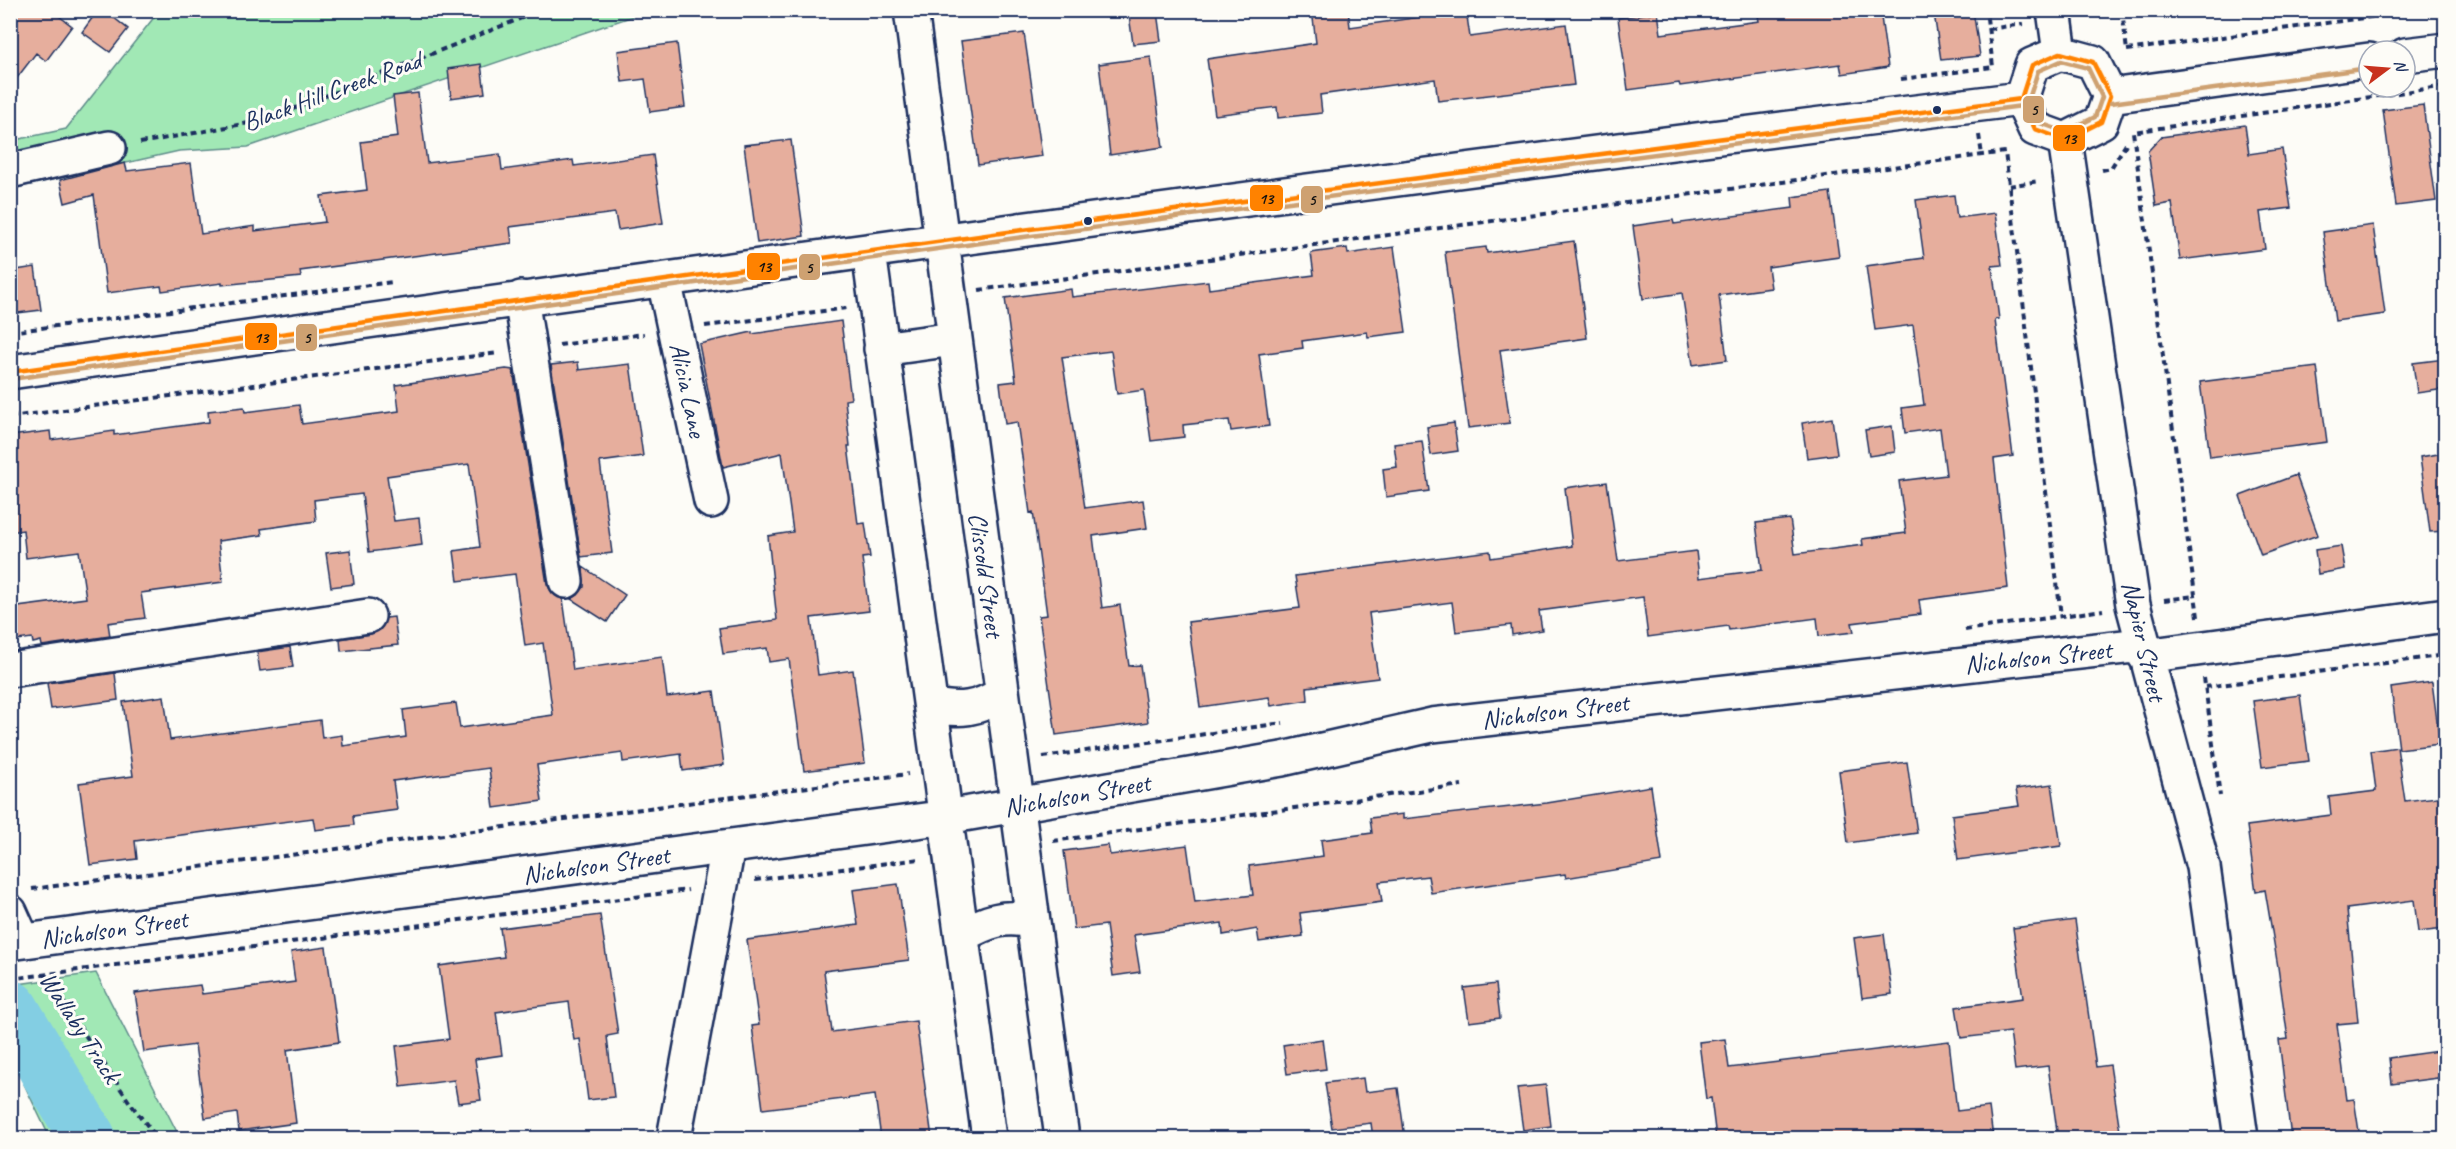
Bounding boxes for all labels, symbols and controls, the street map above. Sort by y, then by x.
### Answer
north arrow [2357,39,2417,99]
street label: Black Hill Creek Road [238,42,429,139]
text: N [2389,58,2412,76]
line badge: 5 [2022,95,2045,124]
text: 5 [2031,100,2040,120]
unlabelled marker [1931,104,1943,116]
line badge: 13 [2052,124,2086,152]
text: 13 [2062,129,2078,149]
line badge: 13 [1249,184,1284,212]
line badge: 5 [1300,185,1324,214]
text: 13 [1259,189,1275,209]
text: 5 [1309,190,1318,210]
unlabelled marker [1082,215,1094,227]
line badge: 13 [746,252,781,281]
line badge: 5 [798,253,821,281]
text: 13 [757,257,773,277]
text: 5 [806,258,815,278]
line badge: 13 [244,322,278,351]
line badge: 5 [295,323,318,352]
text: 13 [254,328,270,348]
text: 5 [304,328,313,348]
street label: Alicia Lane [662,340,714,442]
street label: Clissold Street [961,511,1011,642]
street label: Napier Street [2114,578,2174,706]
street label: Nicholson Street [1963,633,2116,681]
street label: Nicholson Street [1480,685,1633,736]
street label: Nicholson Street [1001,766,1155,824]
street label: Nicholson Street [521,838,674,892]
street label: Nicholson Street [39,902,192,956]
street label: Wallaby Track [32,965,129,1091]

